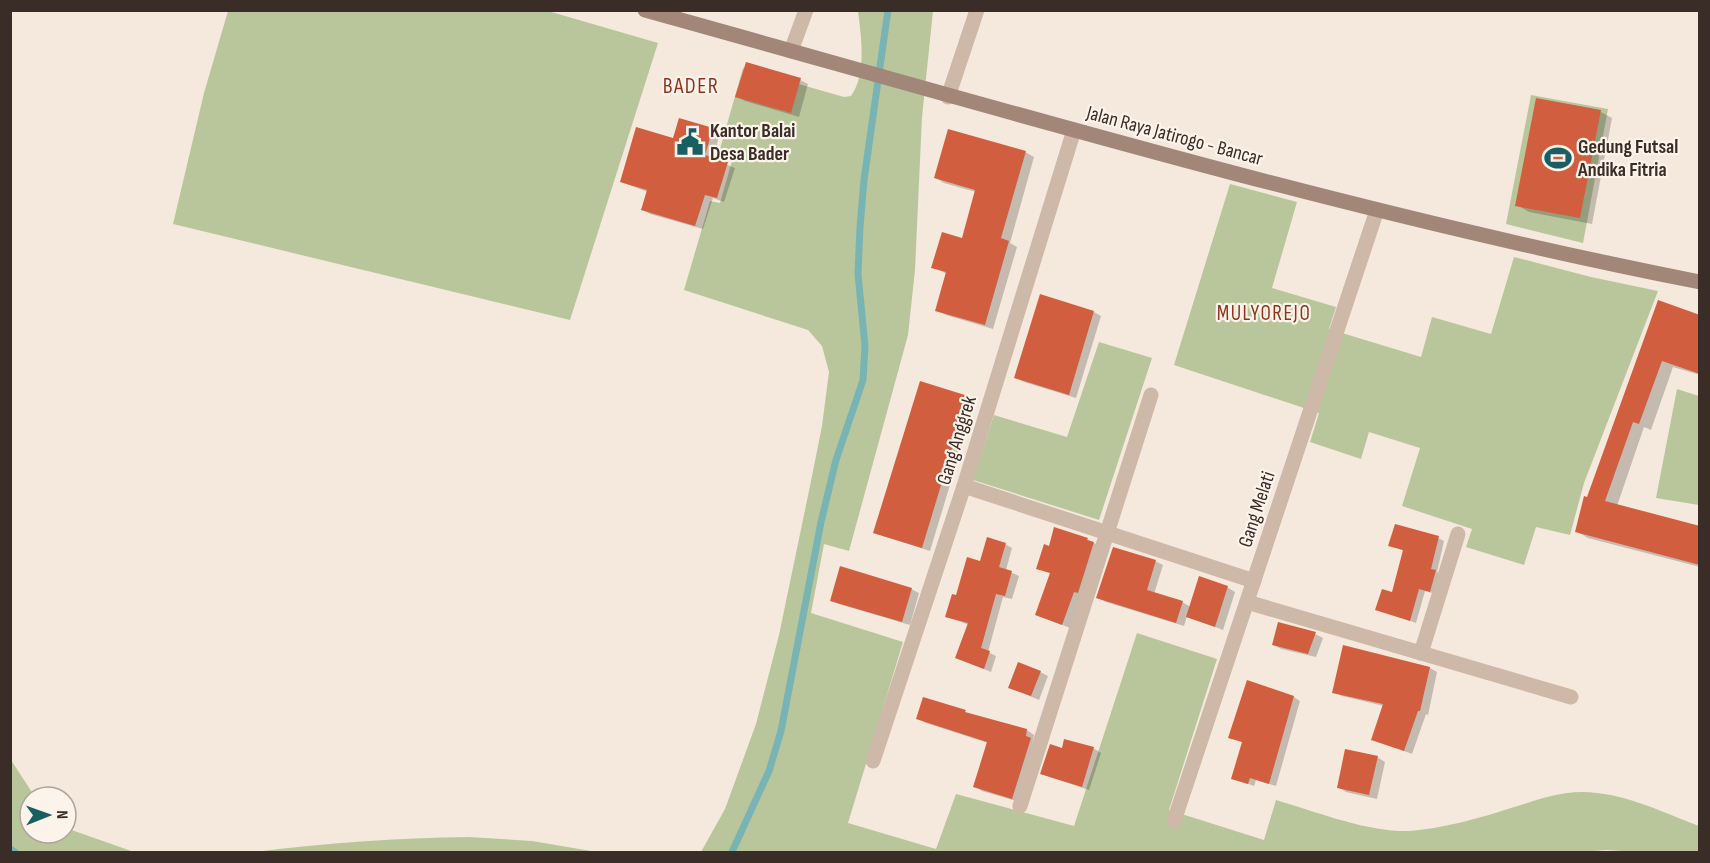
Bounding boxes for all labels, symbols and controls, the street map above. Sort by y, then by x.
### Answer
district label: BADER [663,73,719,100]
street label: Jalan Raya Jatirogo - Bancar [1083,101,1266,171]
place label: Kantor Balai Desa Bader [710,119,795,166]
public building icon: Kantor Balai Desa Bader [675,127,705,157]
place label: Gedung Futsal Andika Fitria [1577,135,1678,182]
sports icon: Gedung Futsal Andika Fitria [1543,143,1573,173]
district label: MULYOREJO [1217,301,1311,326]
street label: Gang Anggrek [932,393,982,488]
street label: Gang Melati [1233,468,1280,550]
north arrow [18,785,78,845]
text: N [52,810,71,819]

